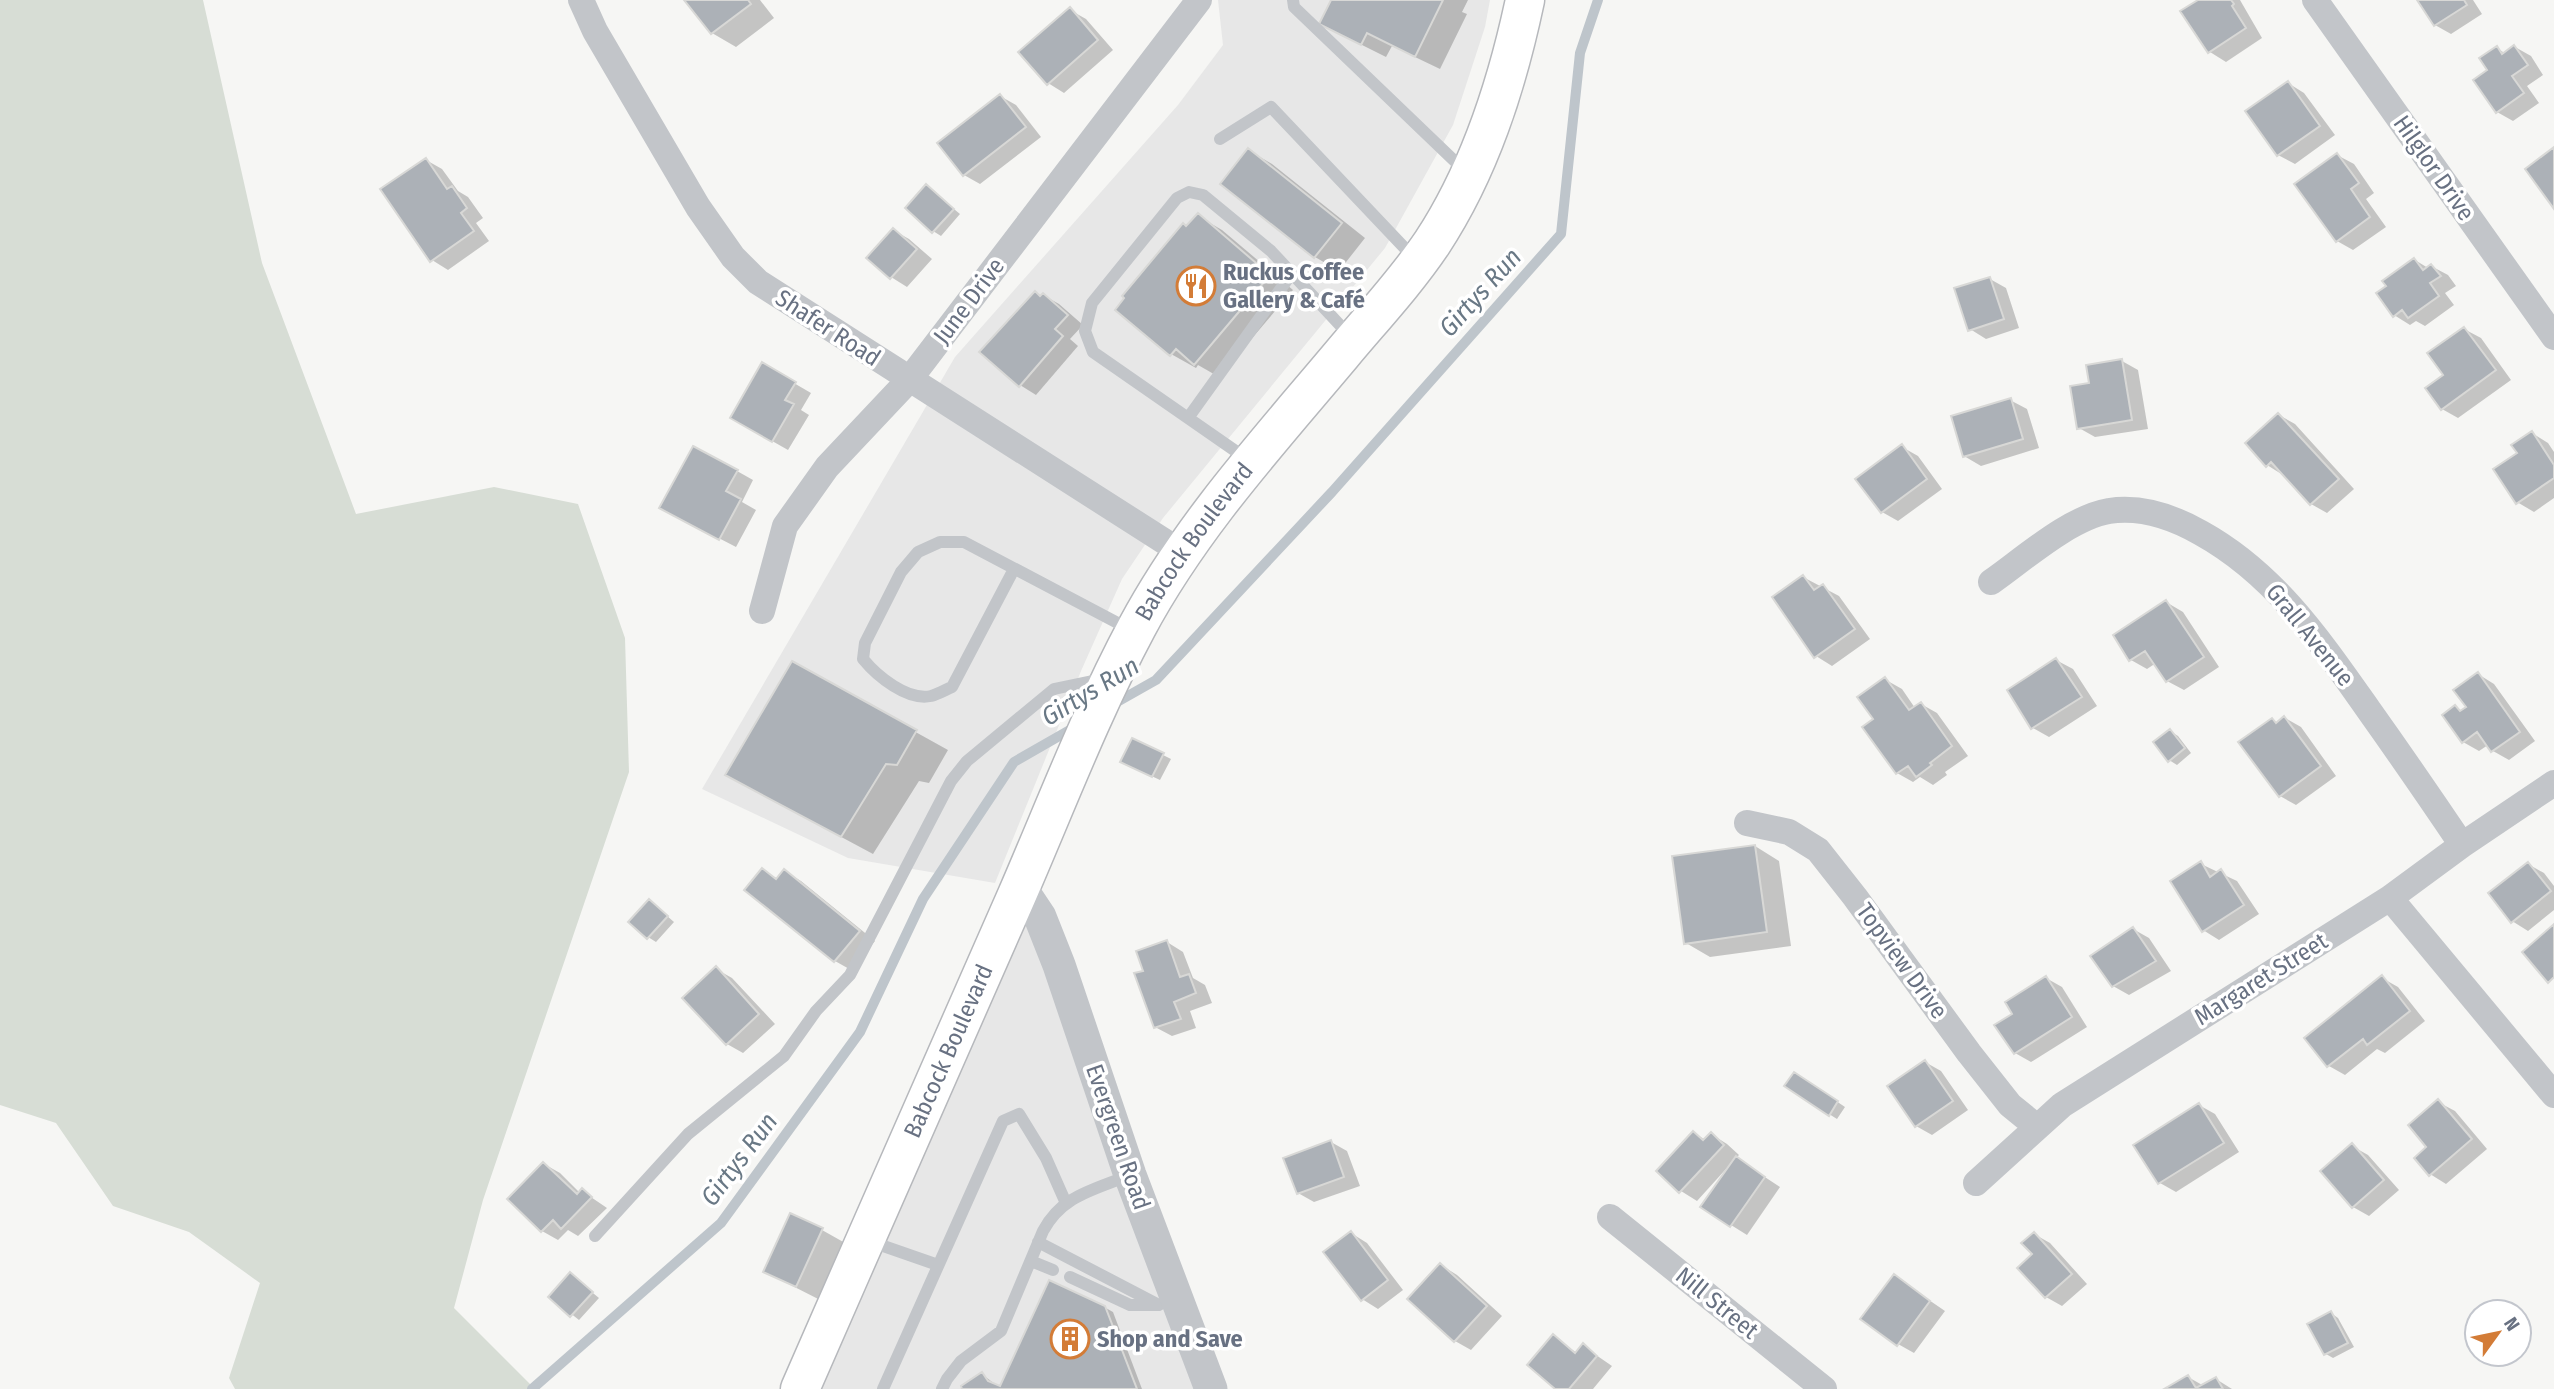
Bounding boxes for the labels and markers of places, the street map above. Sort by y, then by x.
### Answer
place label: Ruckus Coffee Gallery & Café [1223,258,1365,314]
restaurant icon: Ruckus Coffee Gallery & Café [1175,265,1217,307]
building icon: Shop and Save [1049,1318,1091,1360]
place label: Shop and Save [1097,1325,1243,1353]

